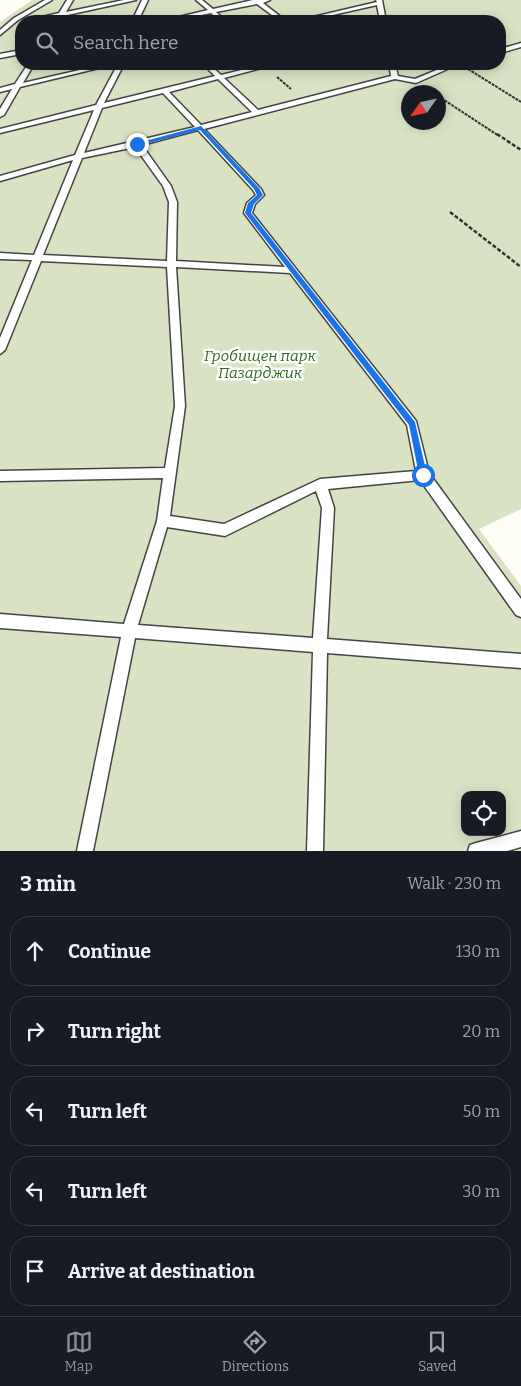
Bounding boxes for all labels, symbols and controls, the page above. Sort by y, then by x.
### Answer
search box [15,15,506,70]
icon: search [33,29,61,57]
text: Search here [73,31,178,54]
north arrow [401,85,446,130]
route end [126,133,149,156]
park label: Гробищен парк Пазарджик [204,347,317,382]
route start [412,464,435,487]
map controls [461,791,506,836]
button: locate [461,791,506,836]
text: 3 min [20,871,76,897]
text: Walk · 230 m [407,874,501,893]
icon: ahead [21,937,49,965]
text: Continue [68,940,151,963]
text: 130 m [456,942,500,961]
icon: right [21,1017,49,1045]
text: Turn right [68,1020,161,1043]
text: 20 m [463,1022,500,1041]
icon: left [21,1097,49,1125]
text: Turn left [68,1100,147,1123]
text: 50 m [463,1102,500,1121]
icon: left [21,1177,49,1205]
text: Turn left [68,1180,147,1203]
text: 30 m [462,1182,500,1201]
icon: arrive [21,1257,49,1285]
text: Arrive at destination [68,1260,255,1283]
tab: Map [64,1328,93,1375]
tab: Directions [222,1328,289,1375]
tab: Saved [418,1328,457,1375]

